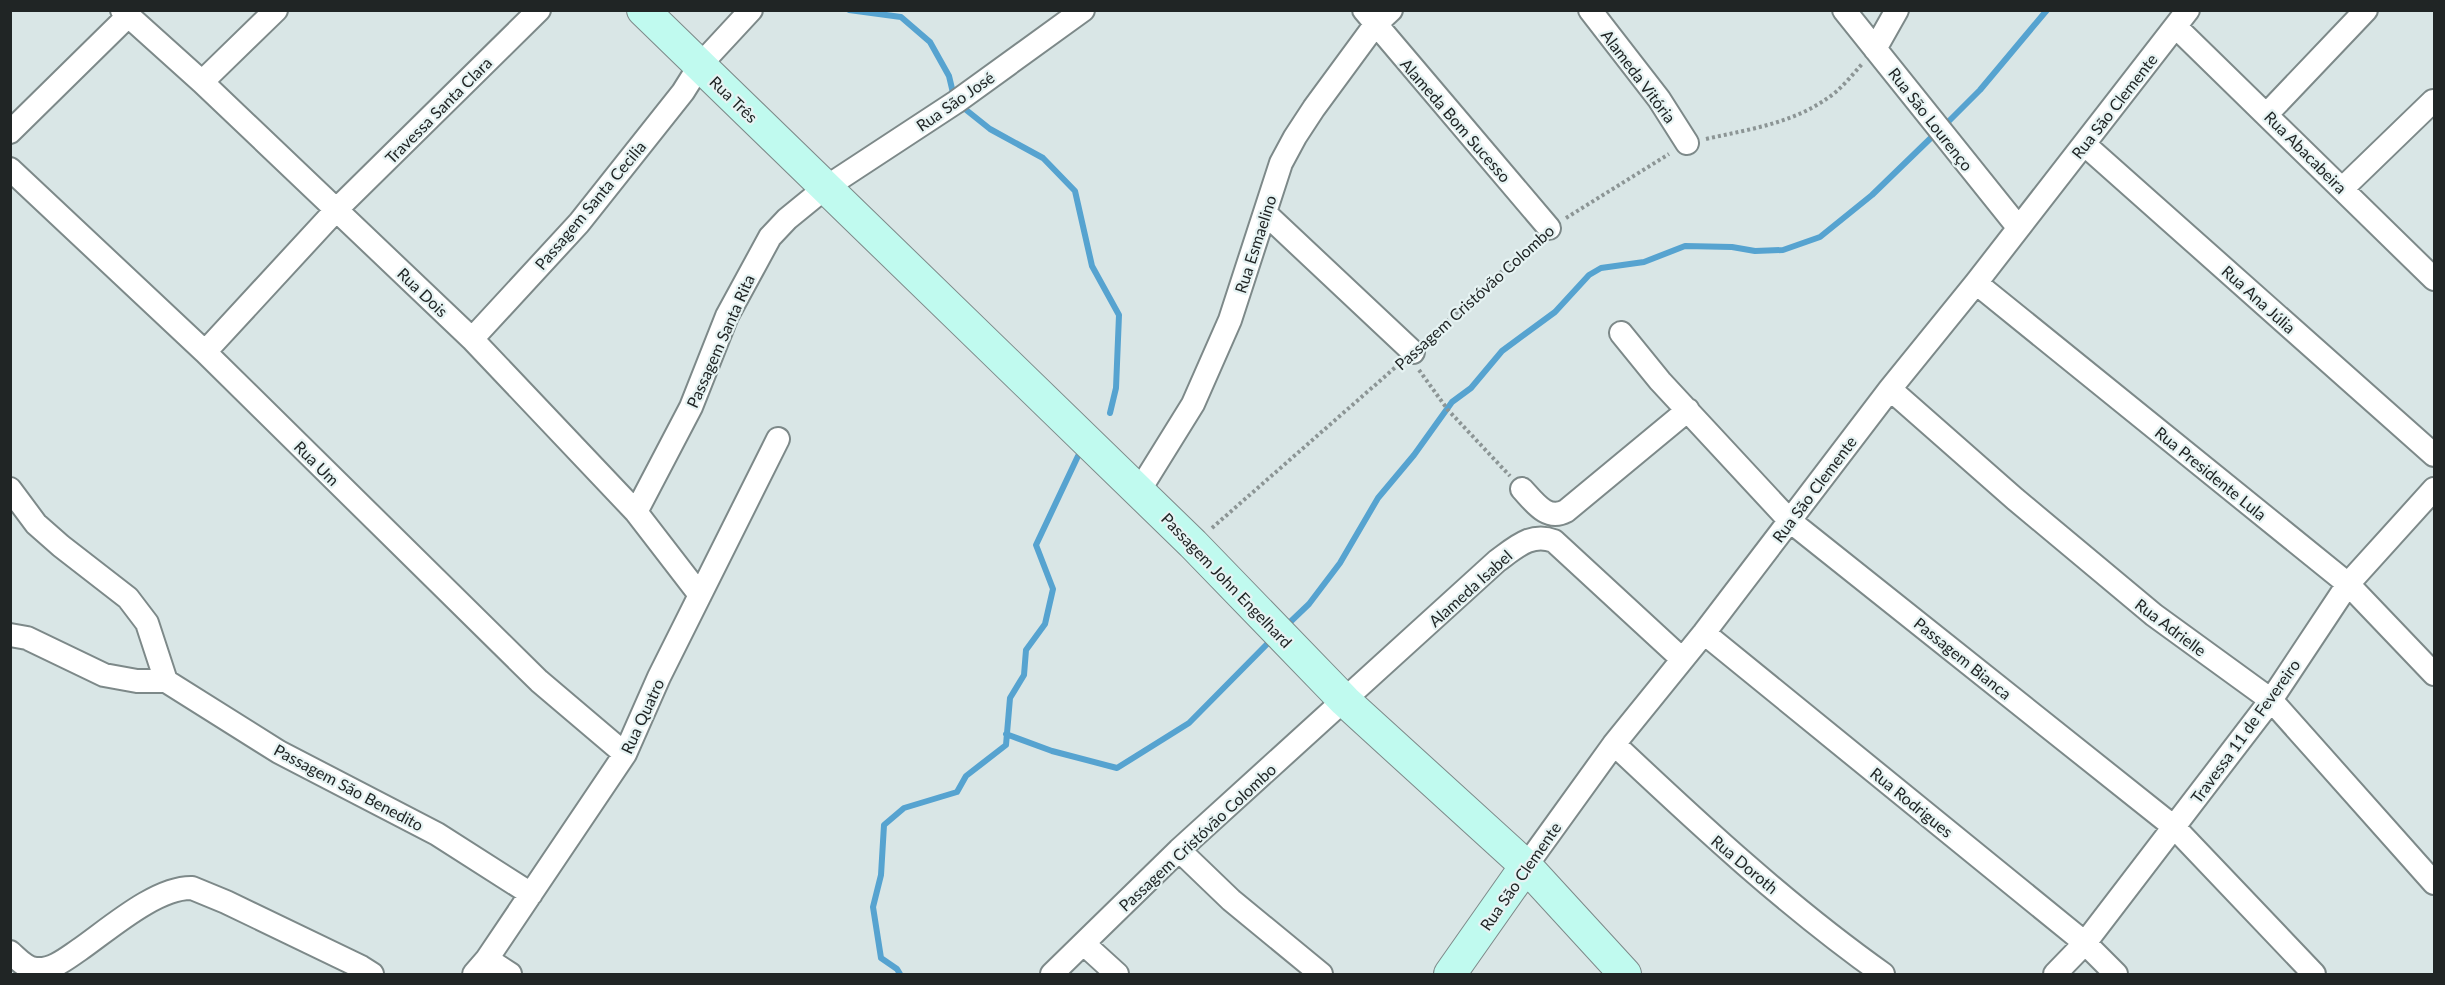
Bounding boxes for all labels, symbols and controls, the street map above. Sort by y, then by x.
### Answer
street label: Alameda Vitória [1598,26,1680,126]
street label: Rua São Clemente [2067,50,2161,162]
street label: Travessa Santa Clara [381,53,495,167]
street label: Alameda Bom Sucesso [1397,54,1515,186]
street label: Rua São Lourenço [1885,64,1977,174]
street label: Rua São José [912,67,998,135]
street label: Rua Três [706,72,762,126]
street label: Rua Abacabeira [2261,107,2351,197]
street label: Passagem Santa Cecilia [531,137,649,273]
street label: Rua Esmaelino [1230,193,1280,295]
street label: Passagem Cristóvão Colombo [1390,220,1558,374]
street label: Rua Ana Júlia [2218,261,2300,337]
street label: Rua Dois [394,263,452,321]
street label: Passagem Santa Rita [682,272,758,410]
street label: Rua Presidente Lula [2152,422,2270,524]
street label: Rua São Clemente [1768,432,1860,546]
street label: Rua Um [291,437,343,489]
street label: Passagem John Engelhard [1158,509,1296,651]
street label: Alameda Isabel [1424,546,1516,630]
street label: Rua Adrielle [2132,594,2210,660]
street label: Passagem Bianca [1911,613,2015,703]
street label: Travessa 11 de Fevereiro [2186,655,2304,807]
street label: Rua Quatro [616,676,668,756]
street label: Passagem São Benedito [271,740,427,834]
street label: Passagem Cristóvão Colombo [1115,759,1279,915]
street label: Rua Rodrigues [1867,763,1957,841]
street label: Rua São Clemente [1476,818,1564,934]
street label: Rua Doroth [1708,831,1782,897]

